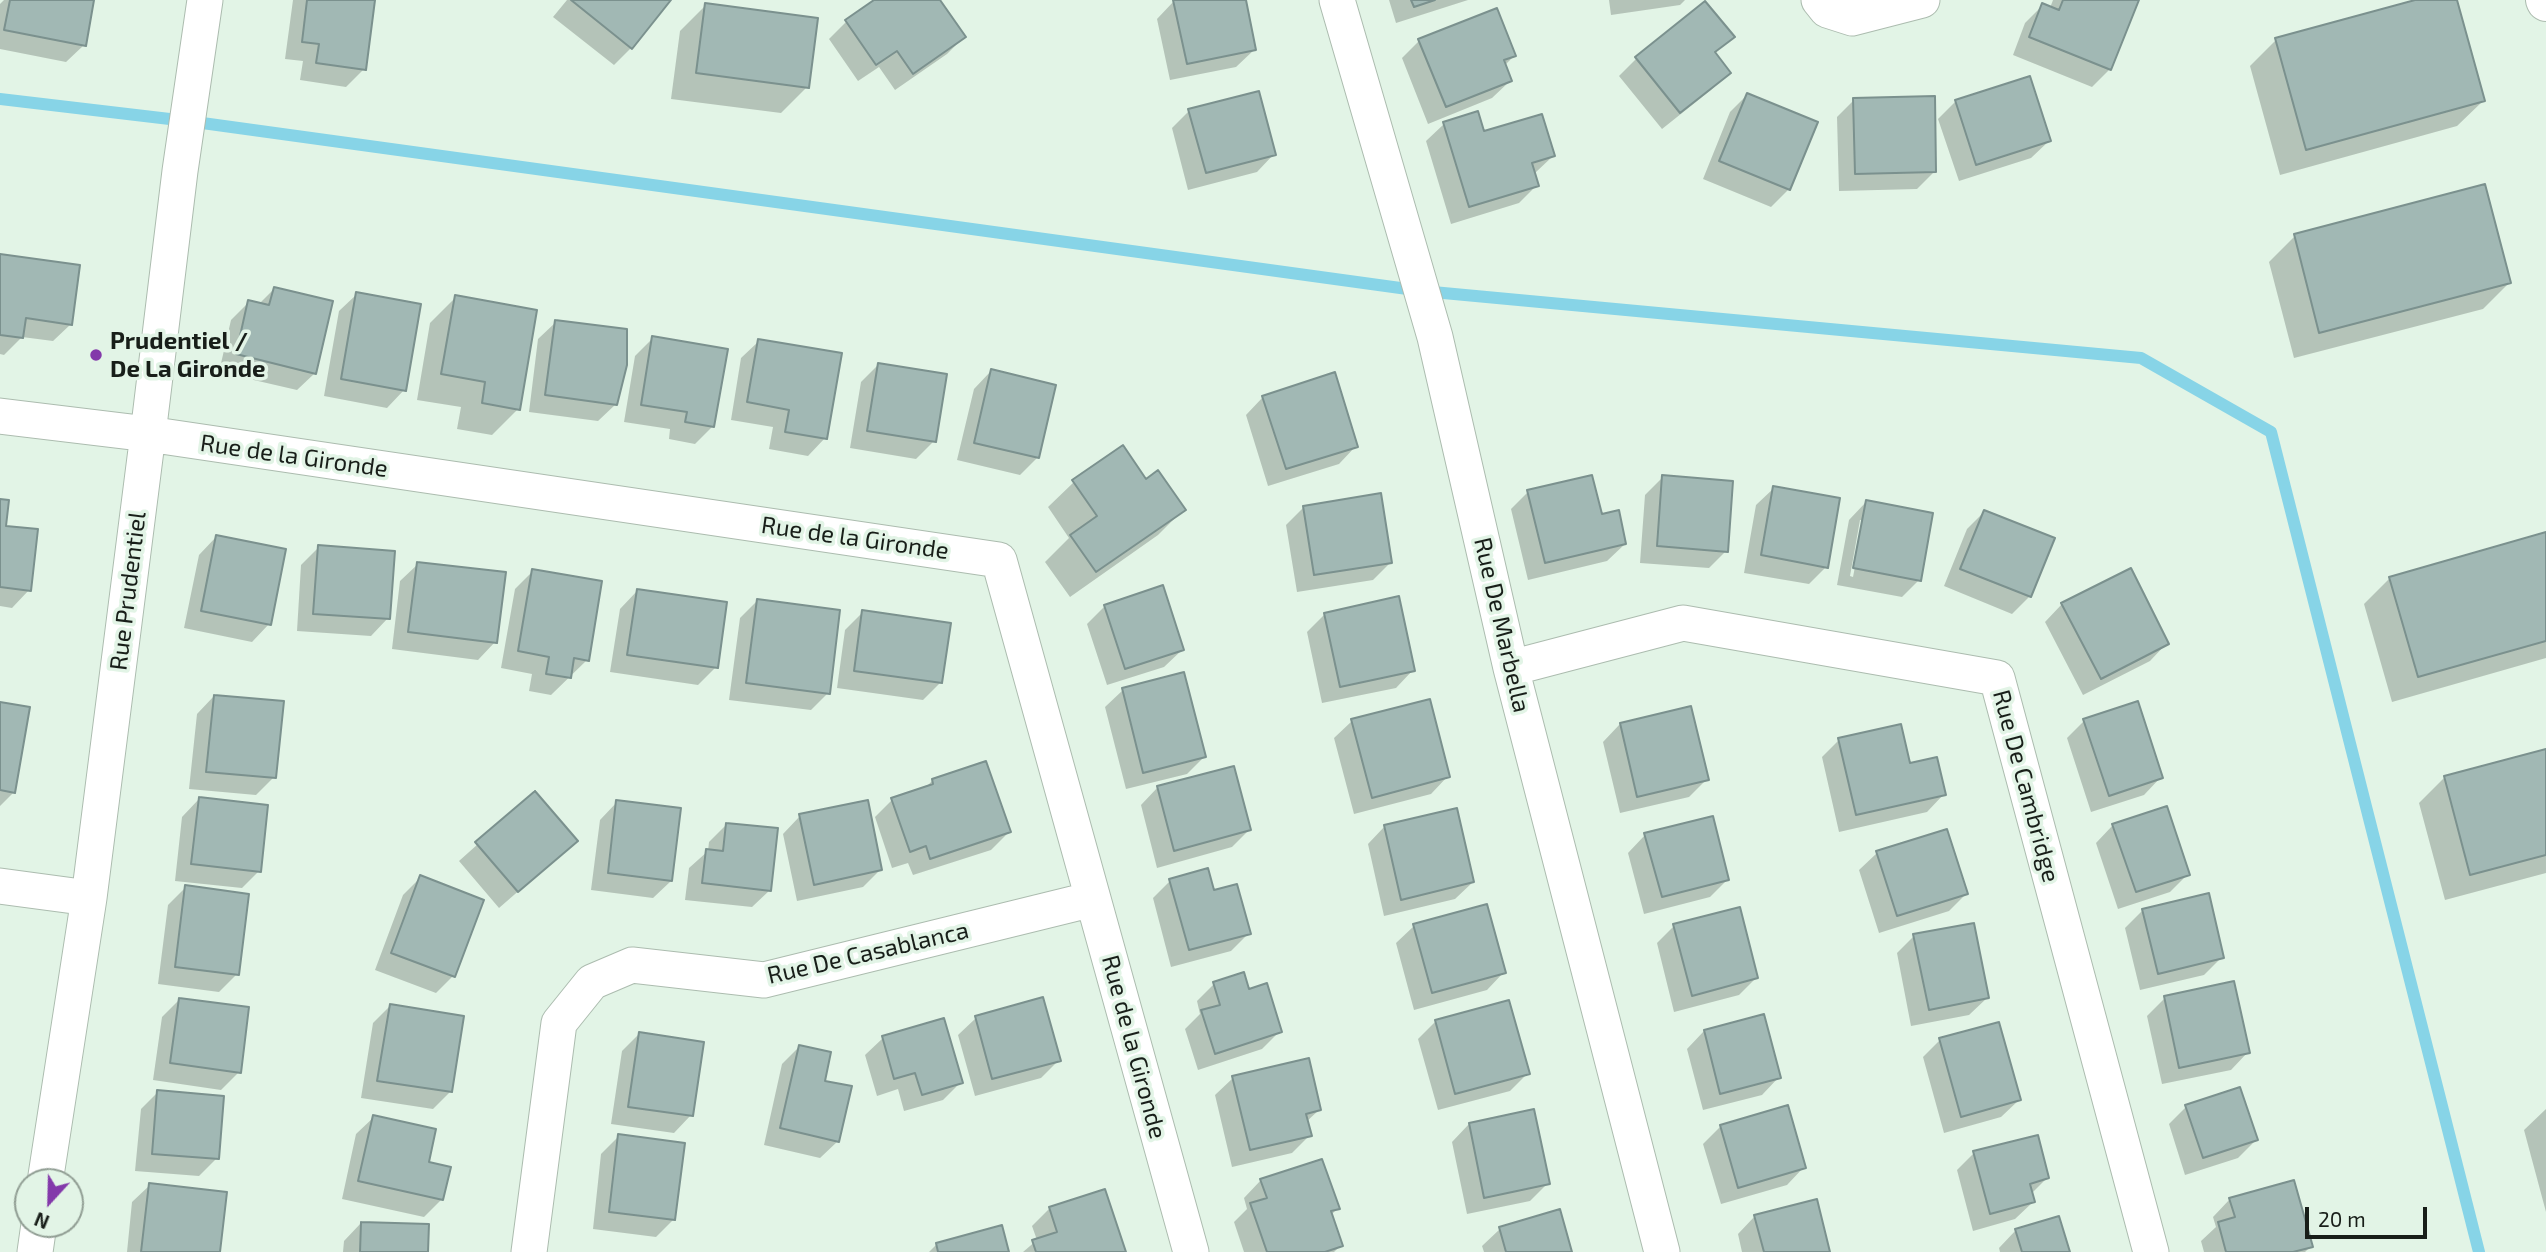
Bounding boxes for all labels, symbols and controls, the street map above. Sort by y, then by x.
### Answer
place label: Prudentiel / De La Gironde [110,327,266,383]
marker: Prudentiel / De La Gironde [88,347,104,363]
street label: Rue de la Gironde [198,429,390,483]
street label: Rue Prudentiel [104,510,152,672]
street label: Rue de la Gironde [759,511,951,565]
street label: Rue De Marbella [1468,535,1536,715]
street label: Rue De Cambridge [1986,687,2066,885]
street label: Rue De Casablanca [764,916,972,990]
street label: Rue de la Gironde [1096,952,1172,1142]
north arrow [14,1168,84,1238]
scale bar [2308,1192,2430,1236]
text: 20 m [2318,1206,2366,1231]
text: N [31,1208,52,1234]

